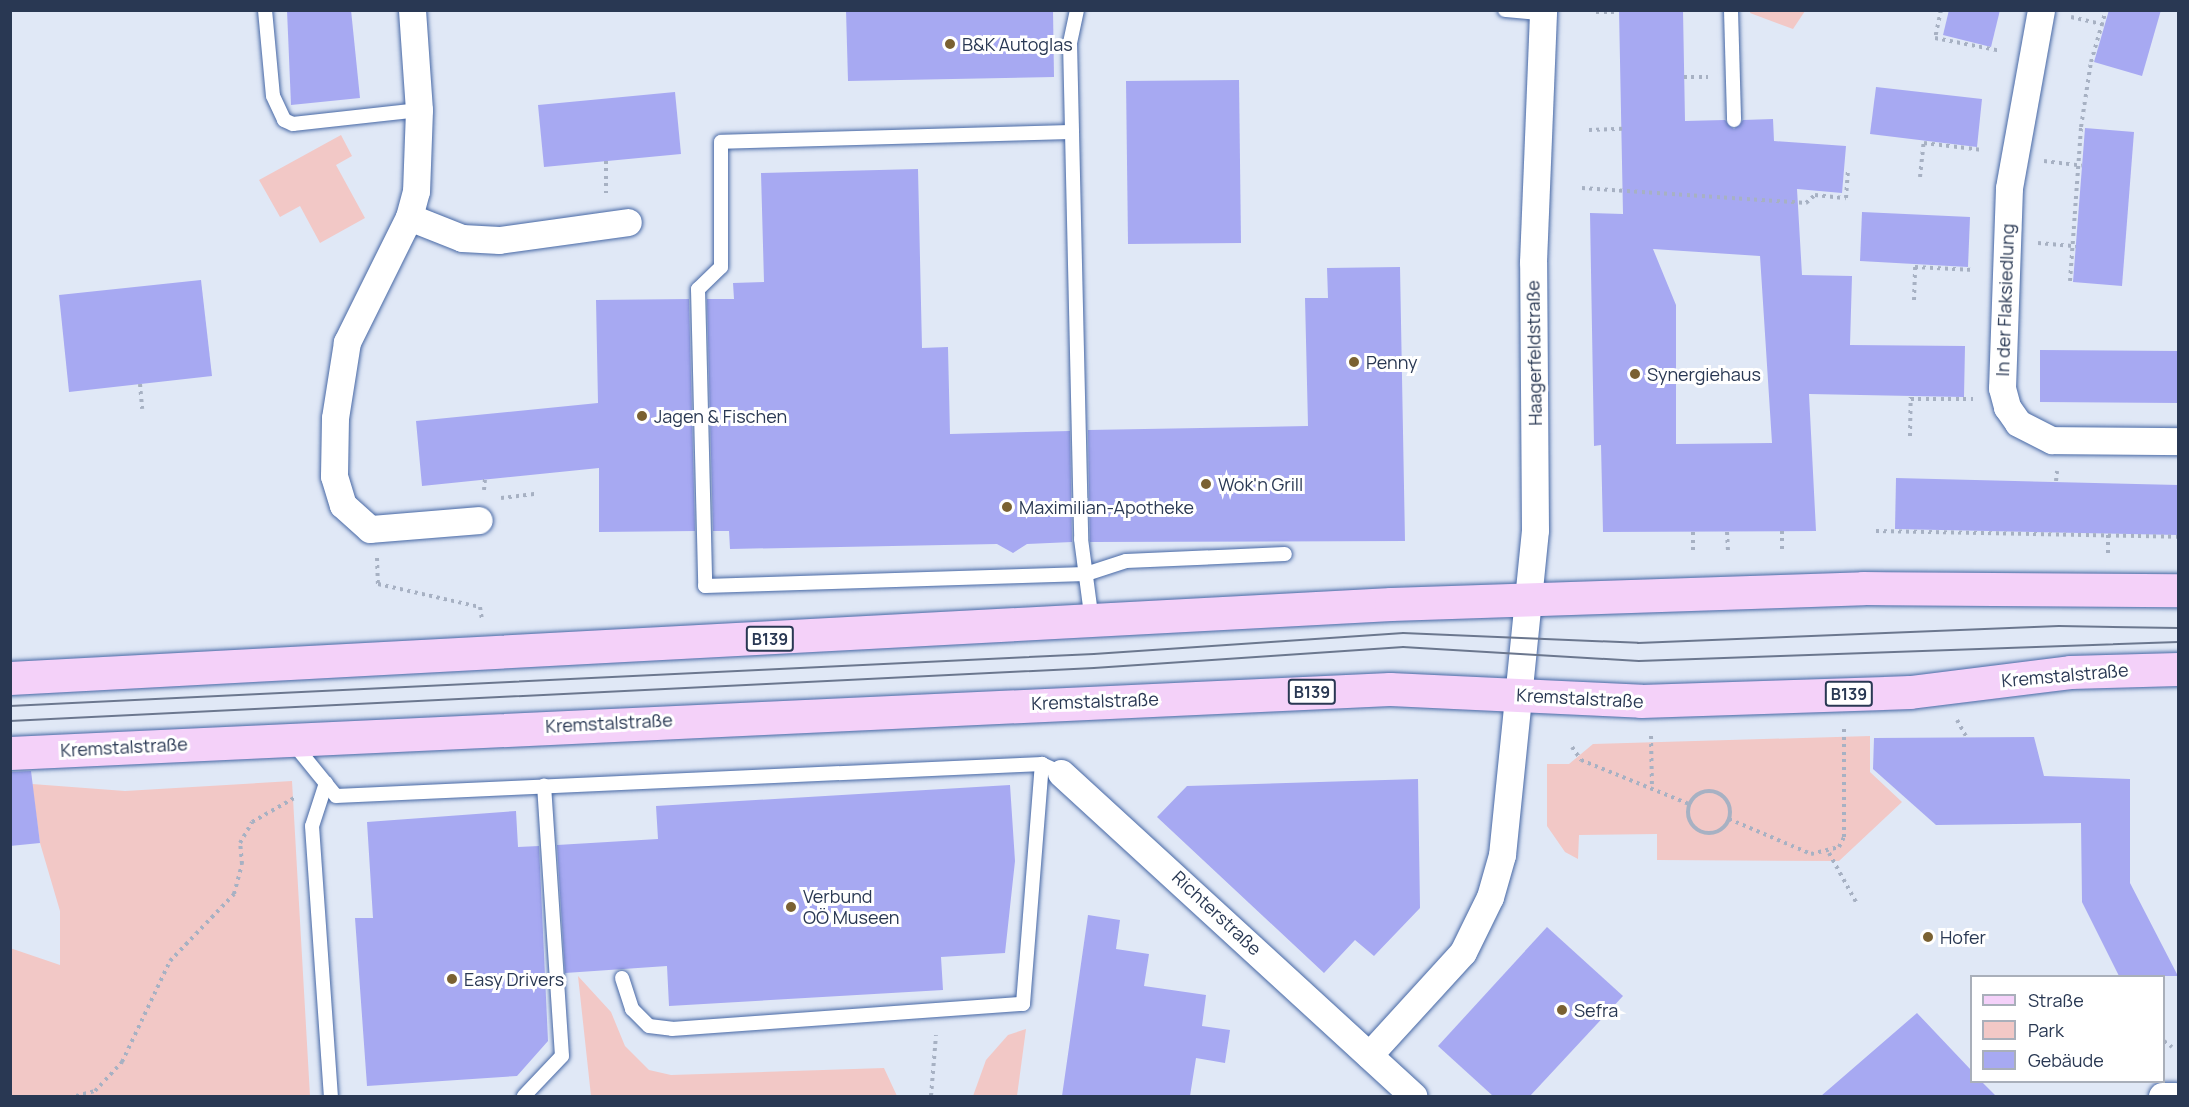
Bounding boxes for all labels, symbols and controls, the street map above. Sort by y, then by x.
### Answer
place label: B&K Autoglas [962,33,1073,55]
marker: B&K Autoglas [943,37,957,51]
street label: In der Flaksiedlung [1992,223,2018,377]
street label: Haagerfeldstraße [1522,280,1546,426]
place label: Penny [1366,351,1418,373]
marker: Penny [1347,355,1361,369]
place label: Synergiehaus [1647,363,1761,385]
marker: Synergiehaus [1628,367,1642,381]
place label: Jagen & Fischen [654,405,787,427]
marker: Jagen & Fischen [635,409,649,423]
place label: Wok'n Grill [1218,473,1303,495]
marker: Wok'n Grill [1199,477,1213,491]
place label: Maximilian-Apotheke [1019,496,1194,518]
marker: Maximilian-Apotheke [1000,500,1014,514]
road number: B139 [744,626,796,652]
street label: Kremstalstraße [2001,659,2129,691]
road number: B139 [1286,679,1338,705]
road number: B139 [1824,681,1874,707]
street label: Kremstalstraße [1516,684,1644,712]
street label: Kremstalstraße [1031,688,1159,714]
street label: Kremstalstraße [545,709,673,737]
street label: Kremstalstraße [60,733,188,761]
street label: Richterstraße [1168,866,1266,960]
place label: Verbund OÖ Museen [803,886,899,928]
marker: Verbund OÖ Museen [784,900,798,914]
place label: Hofer [1940,926,1986,948]
marker: Hofer [1921,930,1935,944]
place label: Easy Drivers [464,968,564,990]
marker: Easy Drivers [445,972,459,986]
legend [1970,975,2165,1083]
text: Straße [2028,988,2084,1012]
place label: Sefra [1574,999,1618,1021]
marker: Sefra [1555,1003,1569,1017]
text: Park [2028,1018,2064,1042]
text: Gebäude [2028,1048,2104,1072]

